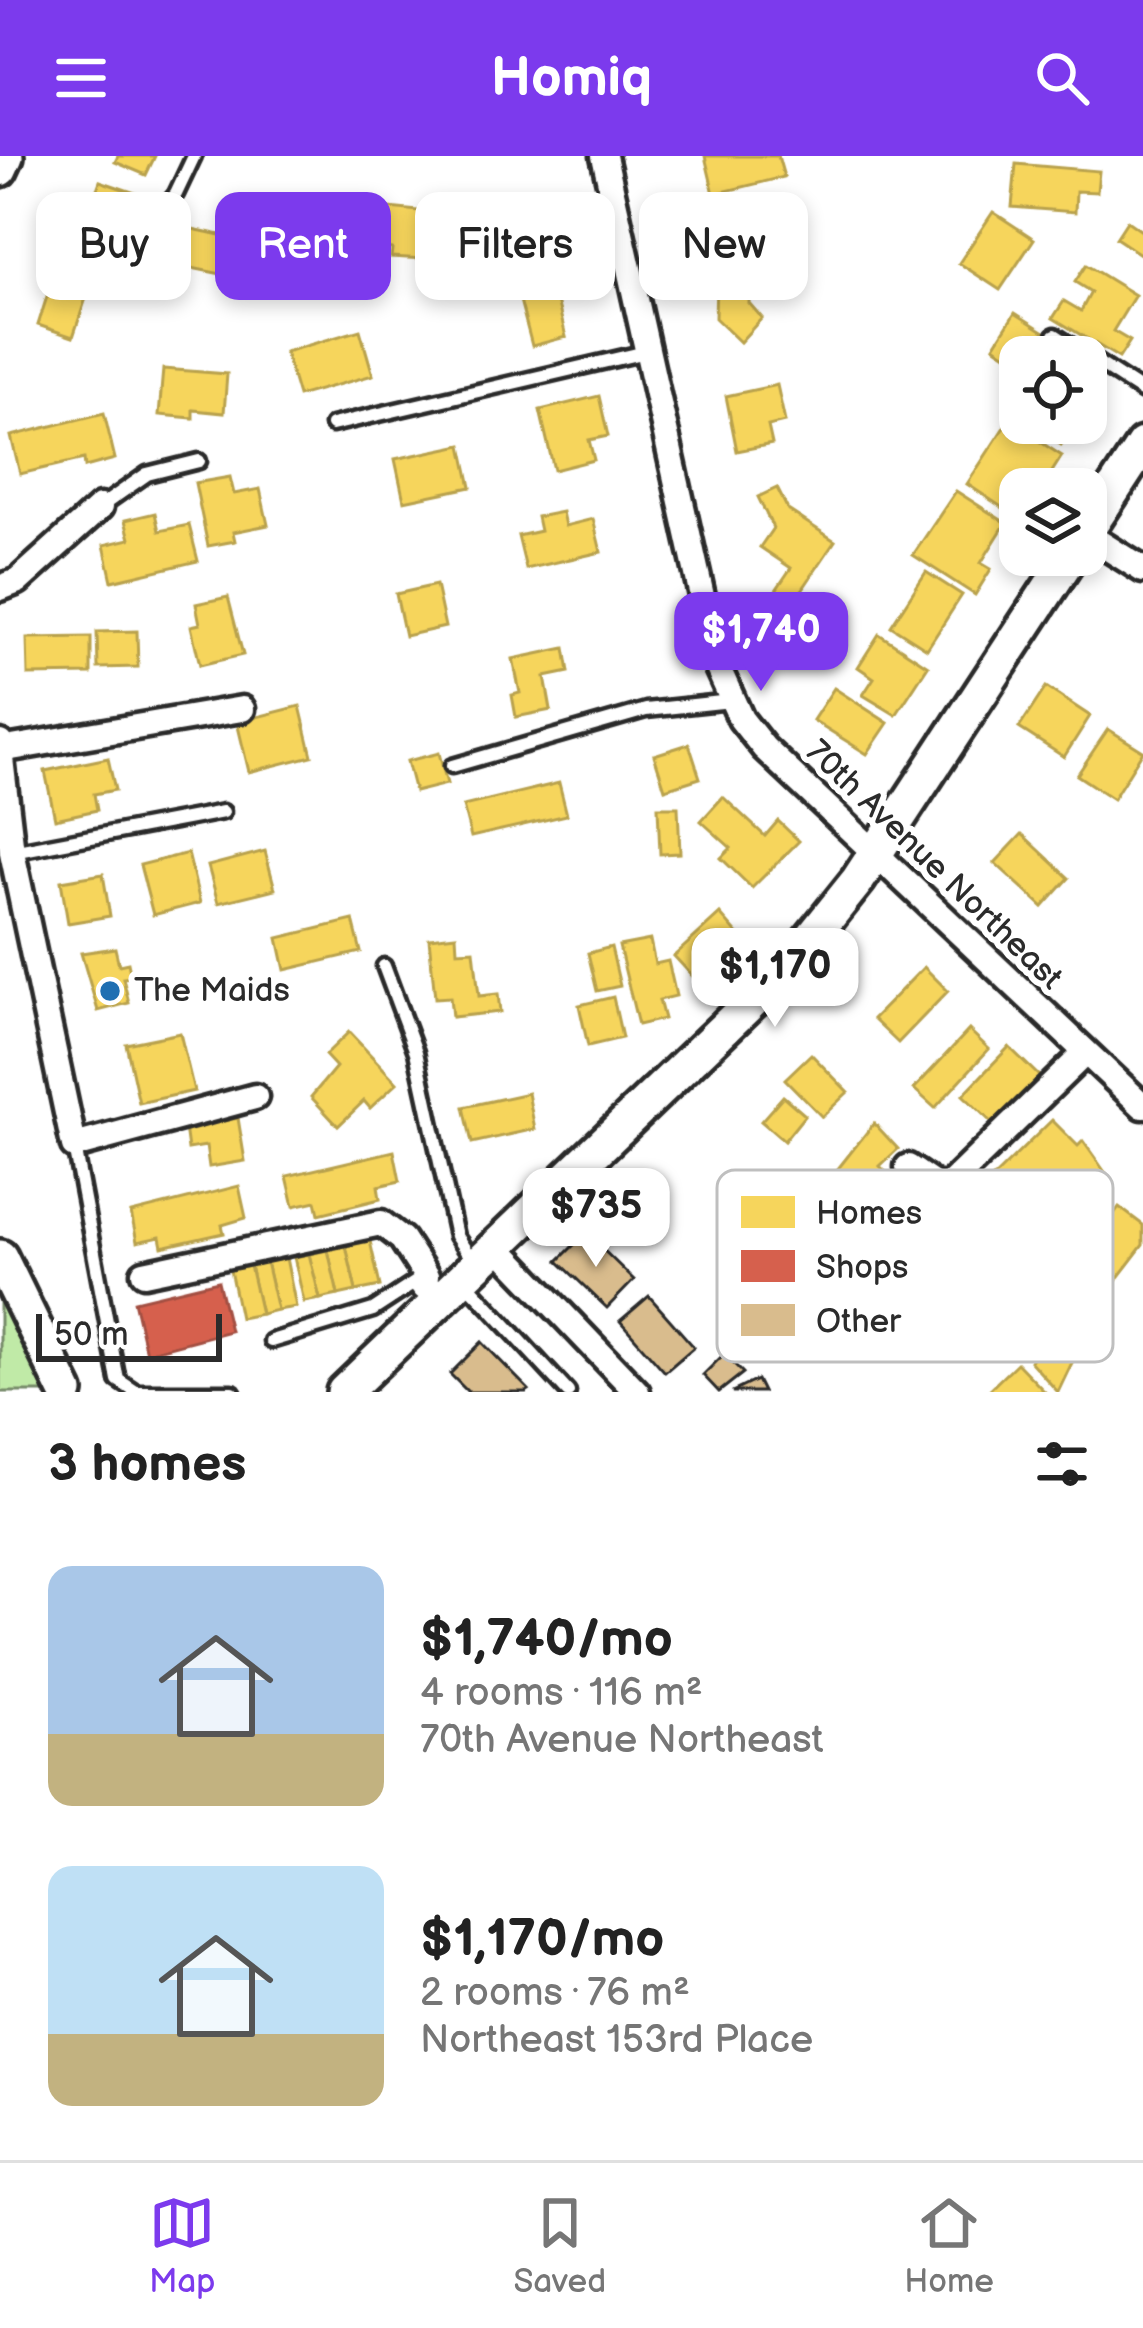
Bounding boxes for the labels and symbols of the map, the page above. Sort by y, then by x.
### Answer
pin: $1,740 [663,592,859,694]
street label: 70th Avenue Northeast [797,732,1071,998]
pin: $1,170 [677,928,873,1030]
place label: The Maids [134,971,290,1011]
marker: The Maids [97,978,123,1004]
pin: $735 [525,1168,667,1270]
legend [717,1170,1113,1362]
text: Homes [816,1194,922,1234]
text: Shops [816,1248,908,1288]
text: Other [816,1302,902,1342]
scale bar [36,1308,222,1361]

